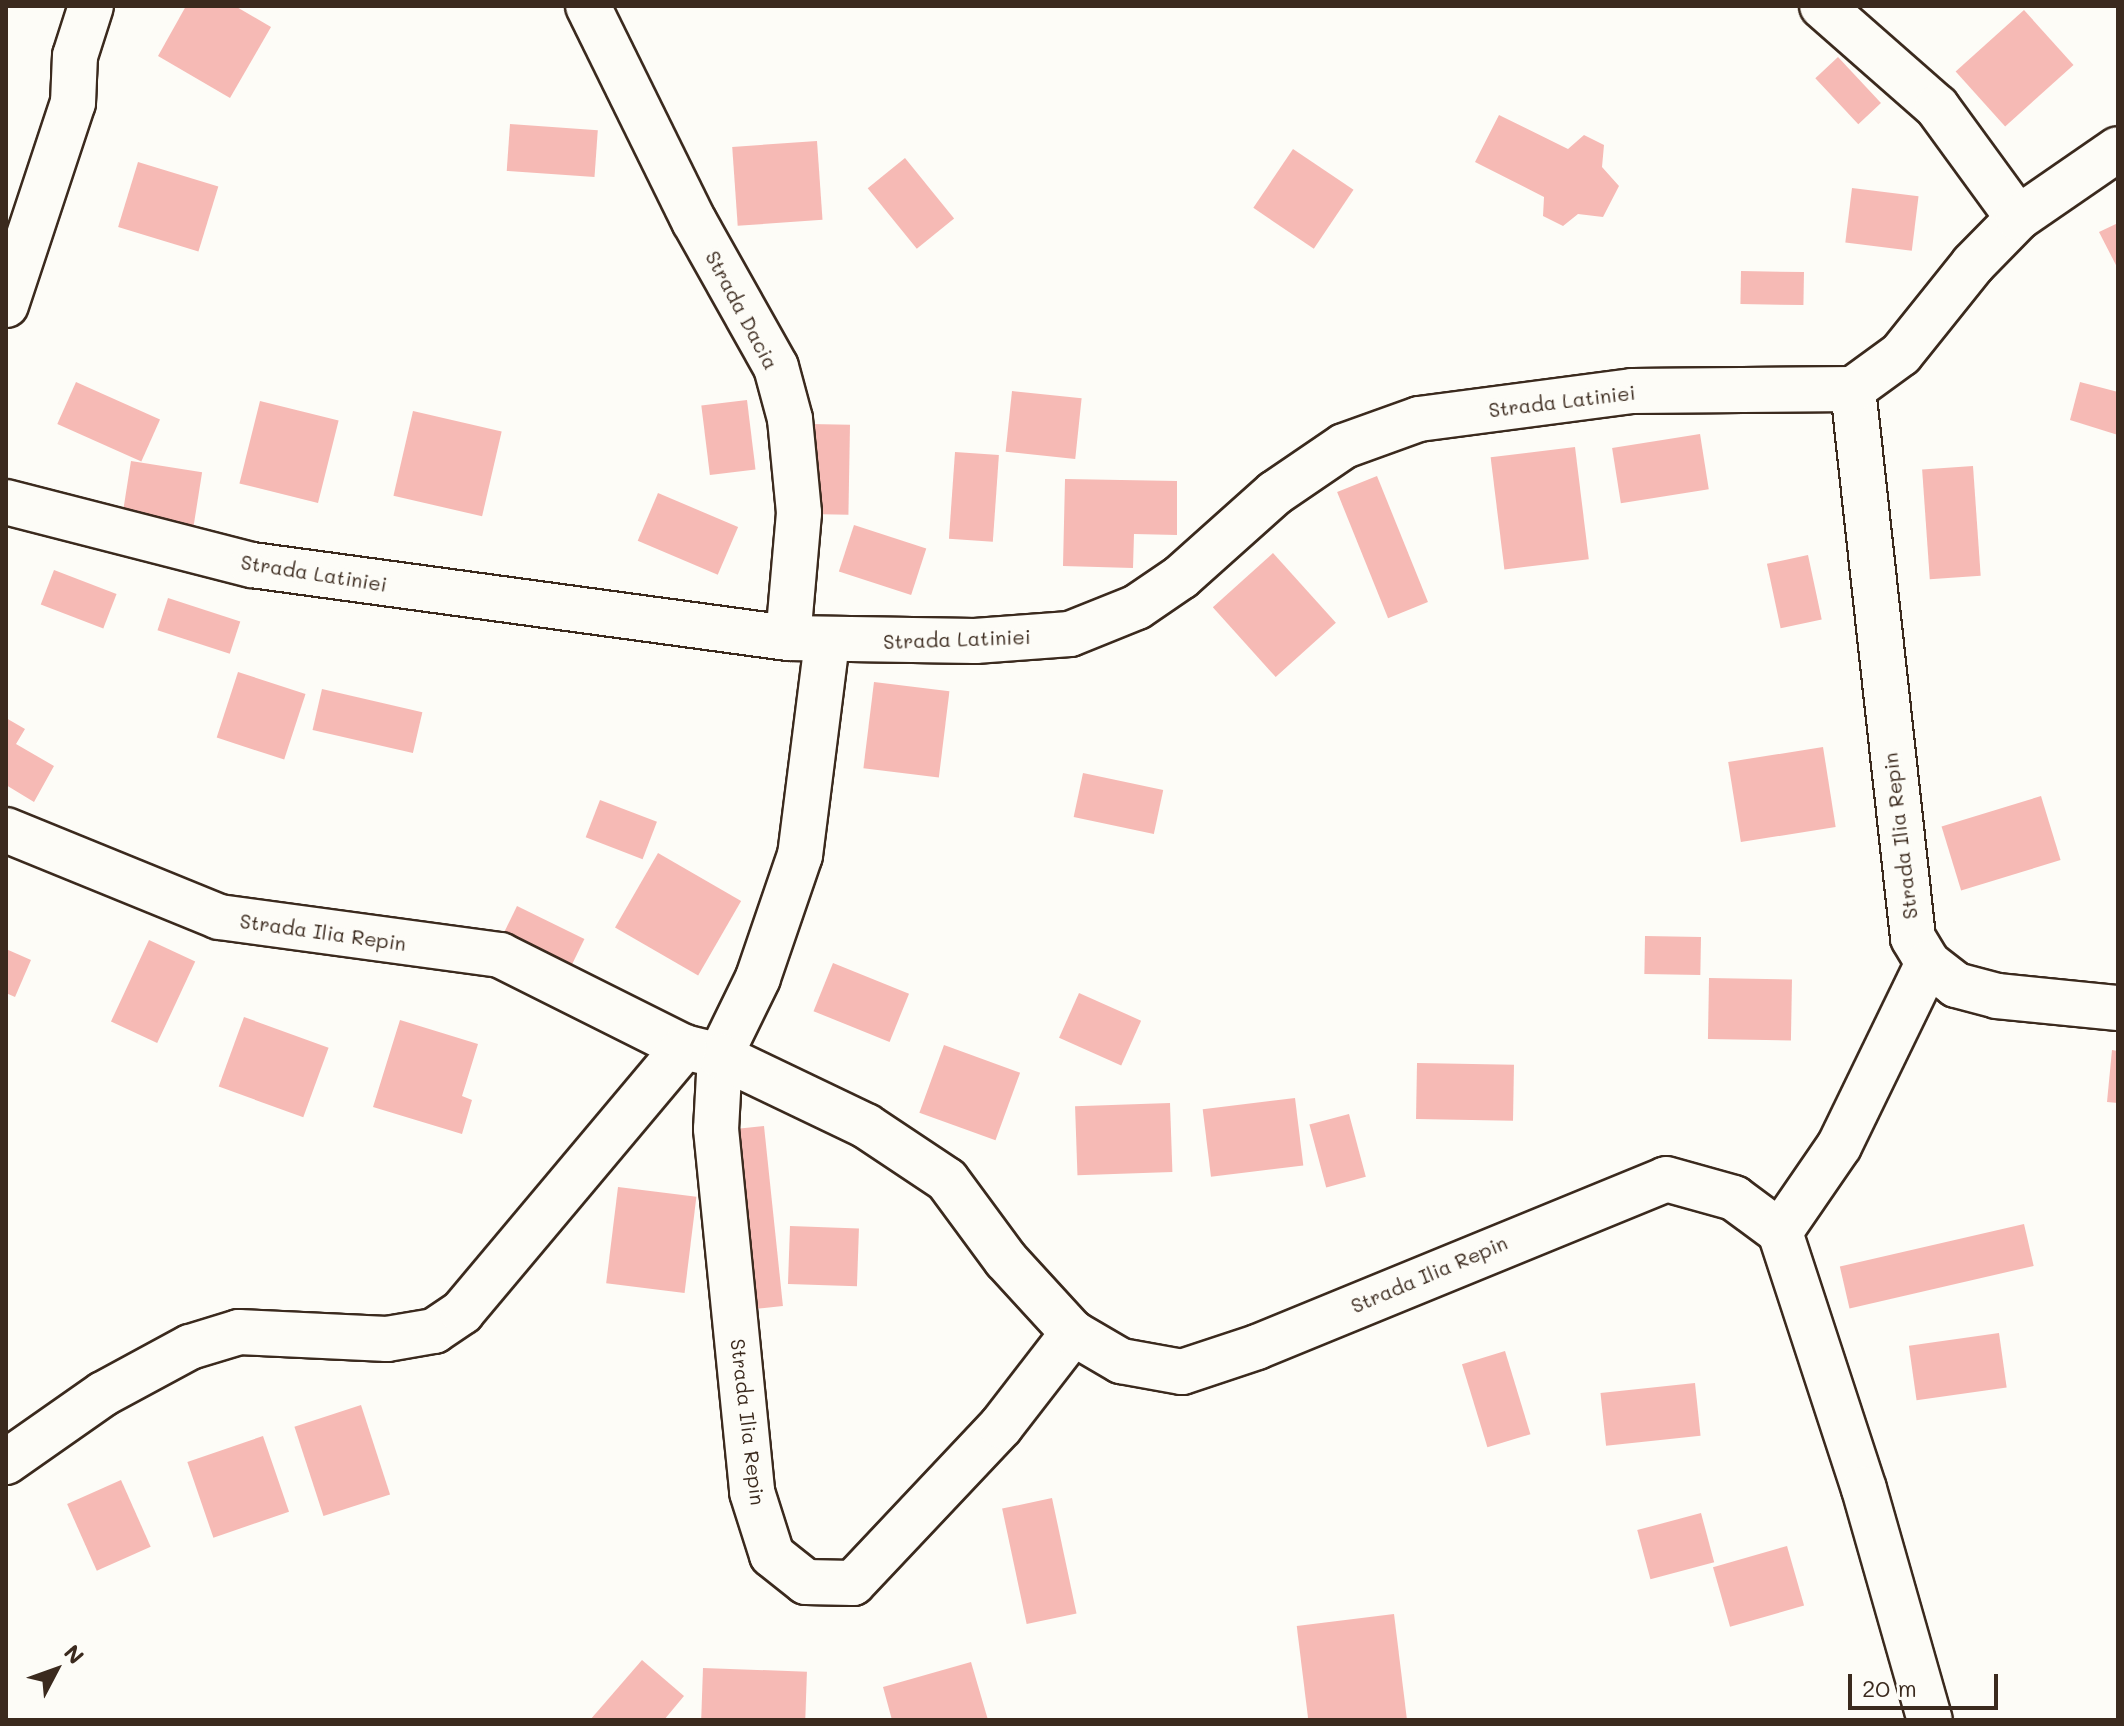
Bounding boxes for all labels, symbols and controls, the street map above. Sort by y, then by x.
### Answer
street label: Strada Dacia [701,247,783,373]
street label: Strada Latiniei [1487,380,1637,422]
street label: Strada Latiniei [239,550,389,596]
street label: Strada Latiniei [883,624,1031,654]
street label: Strada Ilia Repin [1878,751,1922,921]
street label: Strada Ilia Repin [238,908,408,956]
street label: Strada Ilia Repin [1347,1230,1511,1318]
street label: Strada Ilia Repin [726,1337,770,1507]
north arrow [16,1630,96,1710]
text: N [58,1638,91,1670]
scale bar [1852,1658,2002,1708]
text: 20 m [1862,1672,1917,1703]

